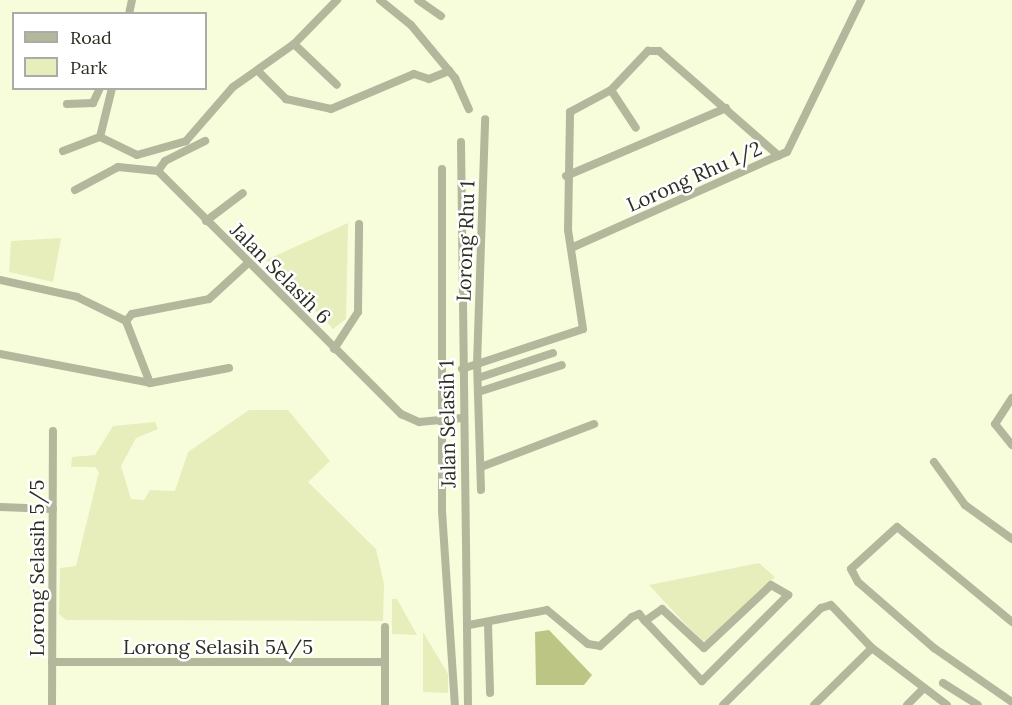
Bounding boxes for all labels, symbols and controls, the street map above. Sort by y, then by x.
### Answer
legend [12,12,207,90]
text: Road [70,26,112,49]
text: Park [70,56,107,79]
street label: Lorong Rhu 1/2 [623,136,765,216]
street label: Lorong Rhu 1 [451,180,479,302]
street label: Jalan Selasih 6 [226,218,336,328]
street label: Jalan Selasih 1 [434,360,460,488]
street label: Lorong Selasih 5/5 [24,480,48,656]
street label: Lorong Selasih 5A/5 [123,634,313,658]

